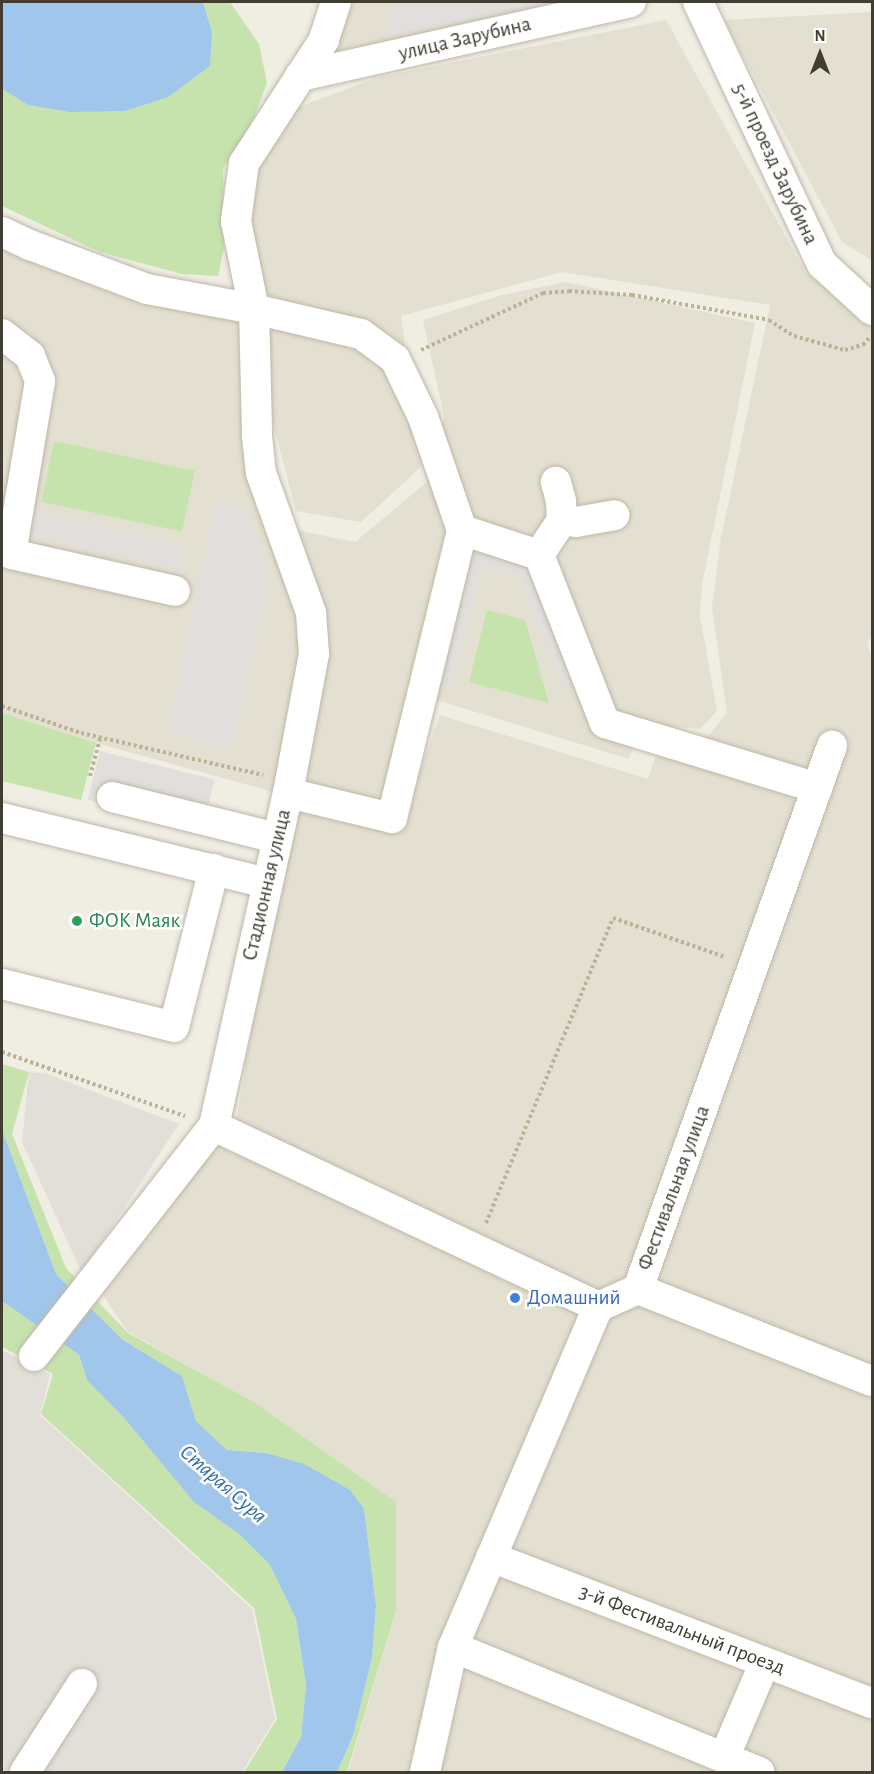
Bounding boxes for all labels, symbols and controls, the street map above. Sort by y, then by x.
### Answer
street label: улица Зарубина [396,12,534,66]
north arrow [790,24,850,84]
text: N [814,28,826,44]
street label: 5-й проезд Зарубина [727,79,823,249]
street label: Стадионная улица [237,807,297,963]
place label: ФОК Маяк [89,908,180,934]
marker: ФОК Маяк [70,914,84,928]
street label: Фестивальная улица [632,1102,716,1274]
place label: Домашний [527,1285,621,1311]
marker: Домашний [508,1291,522,1305]
water label: Старая Сура [174,1439,272,1529]
street label: 3-й Фестивальный проезд [576,1579,788,1681]

